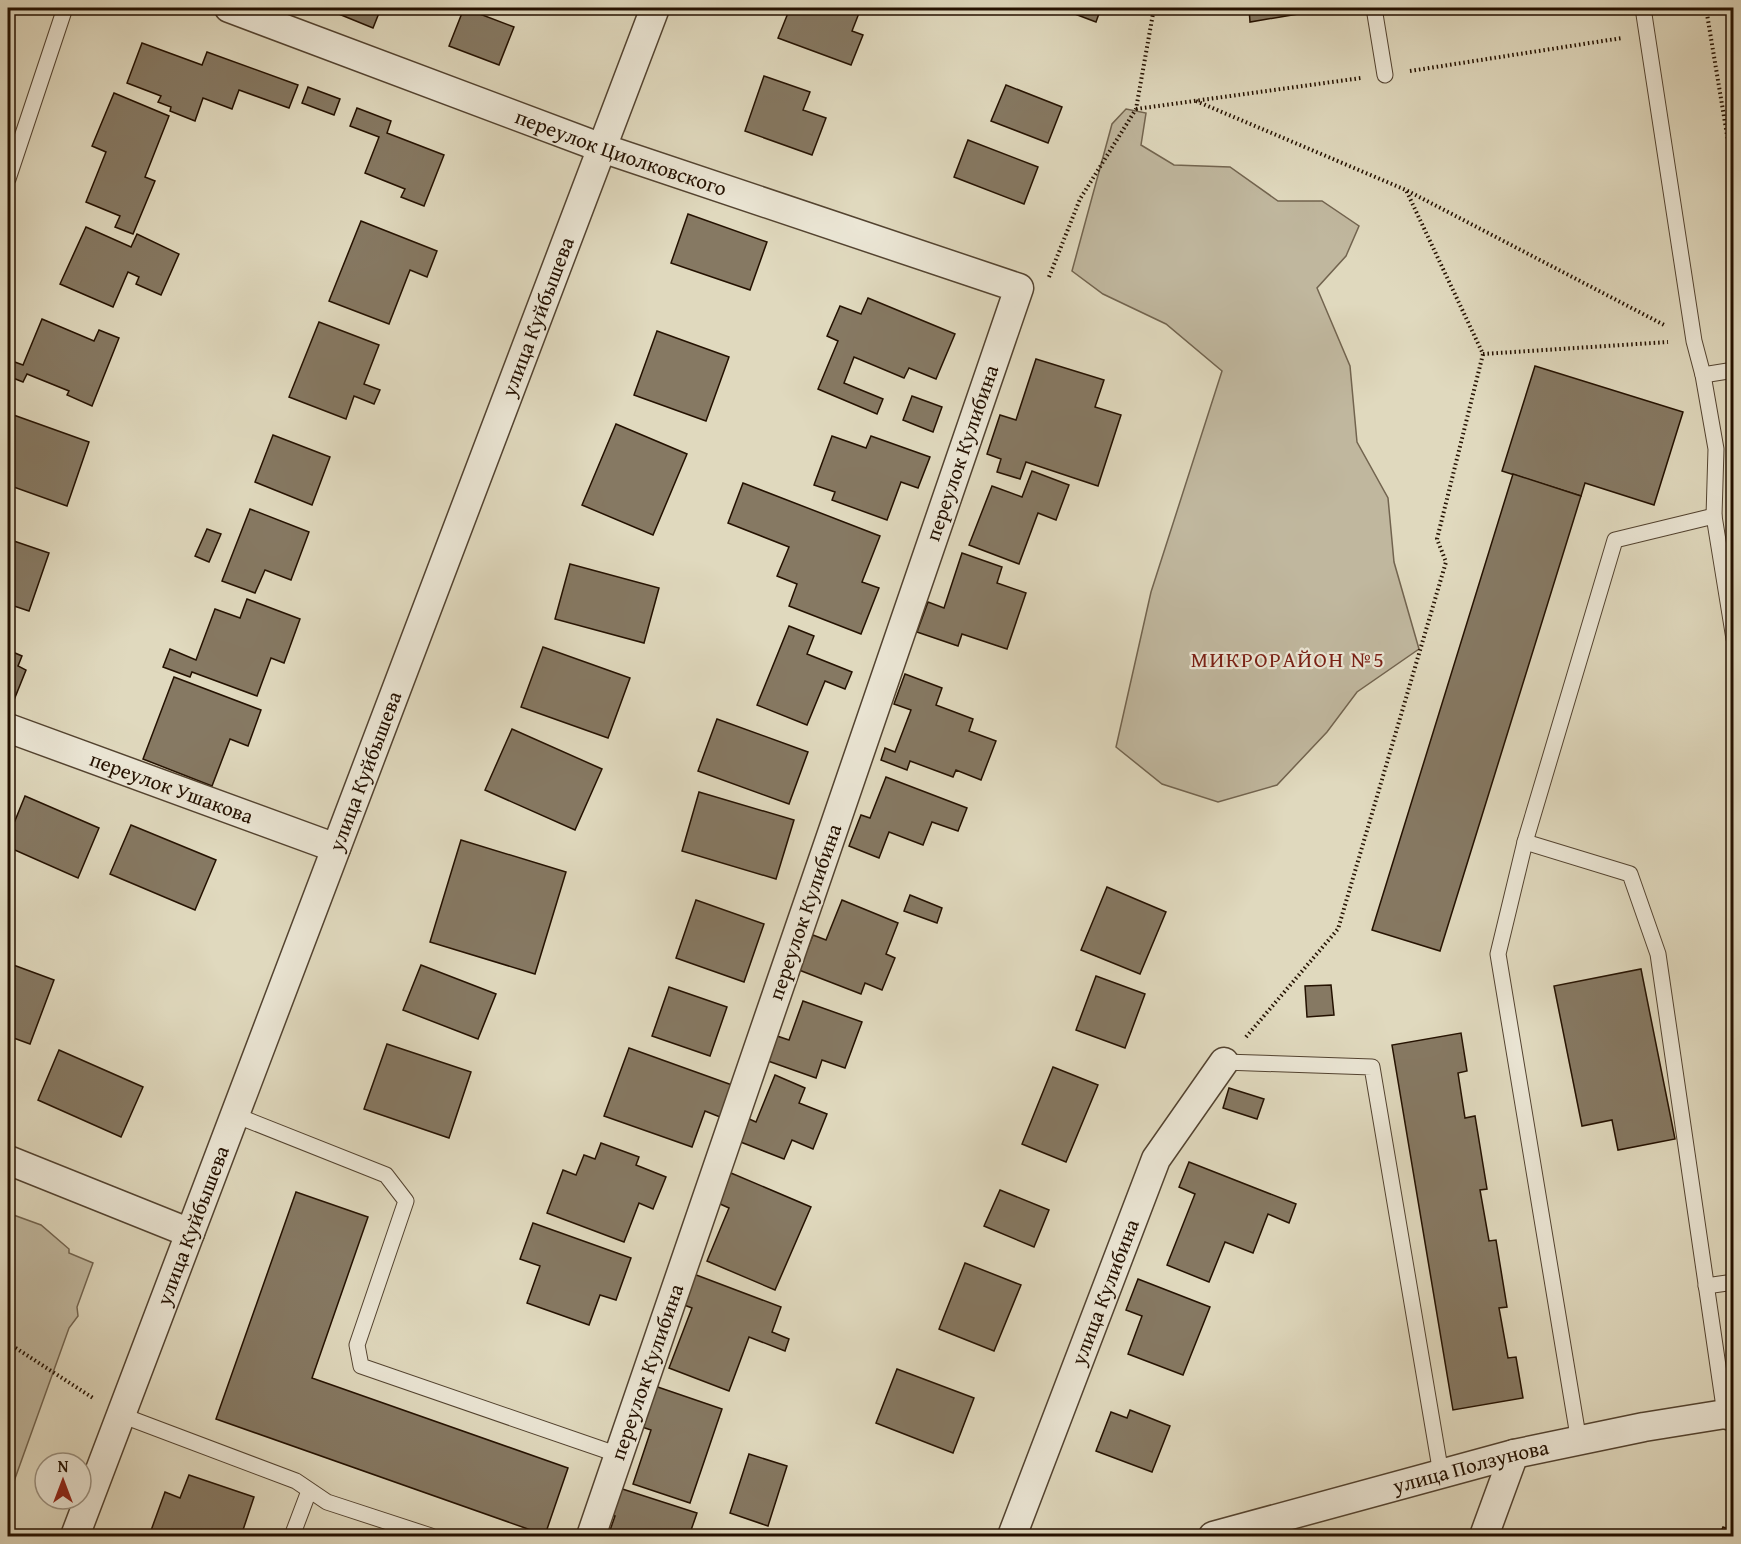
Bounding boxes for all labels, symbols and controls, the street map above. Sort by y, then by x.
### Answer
street label: переулок Циолковского [511,101,731,204]
street label: улица Куйбышева [492,232,582,402]
street label: переулок Кулибина [917,361,1006,545]
district label: МИКРОРАЙОН №5 [1191,643,1385,675]
street label: улица Куйбышева [320,687,409,856]
street label: переулок Ушакова [85,743,258,831]
street label: переулок Кулибина [760,820,849,1004]
street label: улица Куйбышева [148,1141,237,1311]
street label: улица Кулибина [1062,1214,1147,1371]
street label: переулок Кулибина [602,1280,691,1464]
street label: улица Ползунова [1388,1431,1551,1502]
north arrow [33,1451,93,1511]
text: N [58,1454,69,1478]

